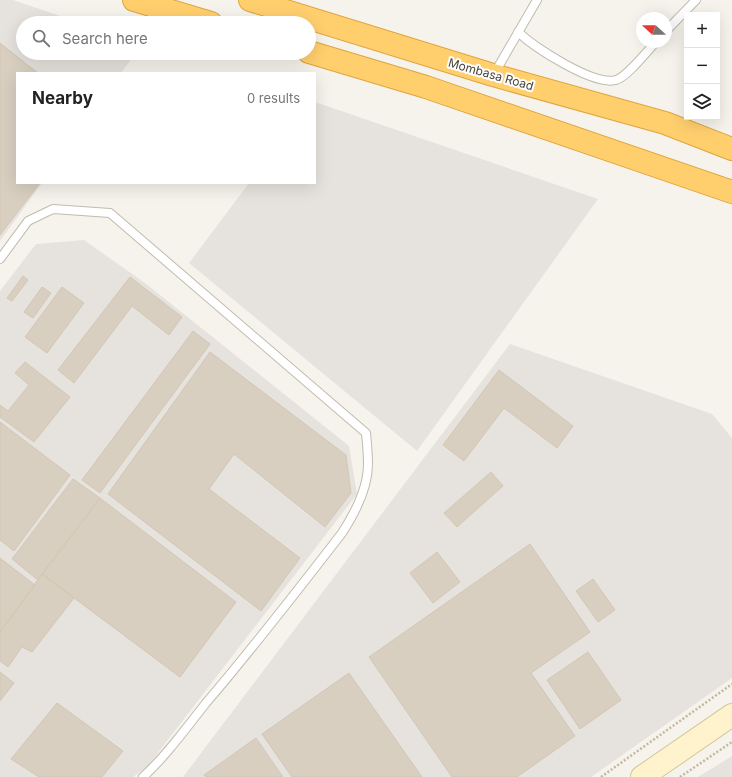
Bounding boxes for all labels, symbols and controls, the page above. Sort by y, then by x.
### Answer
north arrow [636,12,672,48]
map controls [684,12,720,120]
button: + [684,12,720,48]
search box [16,16,316,60]
icon: search [30,27,52,49]
text: Search here [62,29,148,48]
button: − [684,48,720,84]
street label: Mombasa Road [447,55,535,93]
button: layers [684,84,720,120]
text: Nearby [32,88,93,108]
text: 0 results [247,90,300,106]

